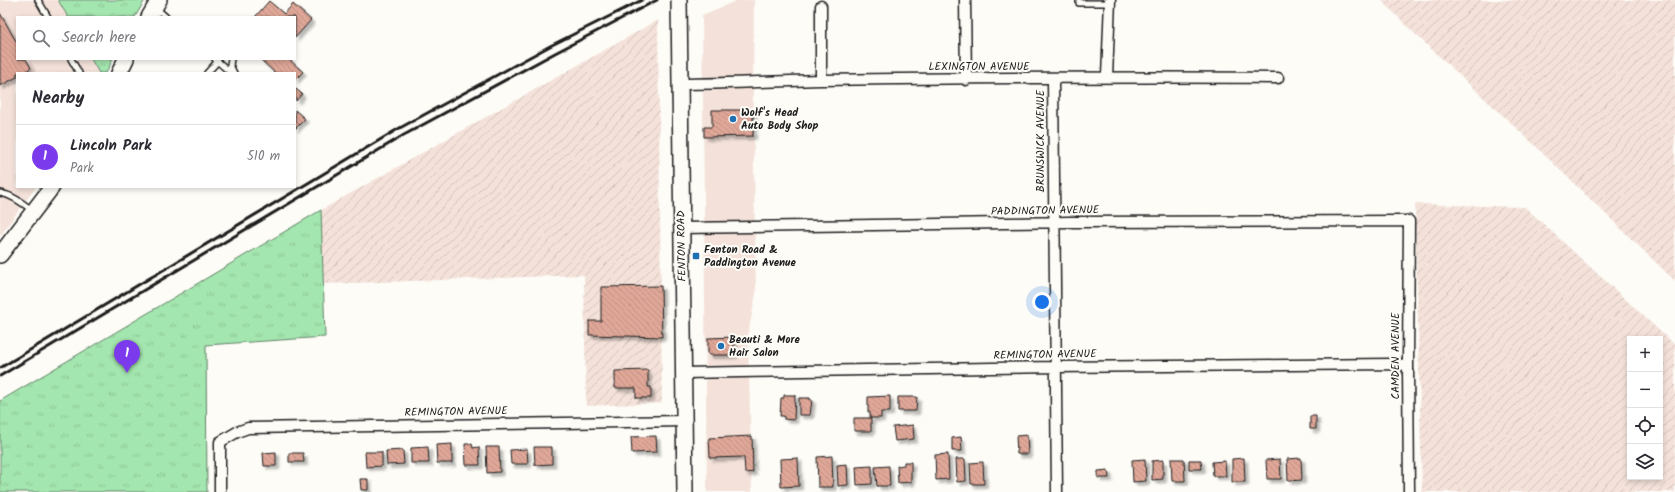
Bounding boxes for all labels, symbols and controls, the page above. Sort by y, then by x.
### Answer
search box [16,16,296,60]
text: Search here [62,26,136,50]
icon: search [30,27,52,49]
street label: LEXINGTON AVENUE [929,58,1030,76]
text: Nearby [32,85,84,112]
street label: BRUNSWICK AVENUE [1032,89,1050,192]
place label: Wolf's Head Auto Body Shop [741,104,819,135]
marker: Wolf's Head Auto Body Shop [728,114,738,124]
text: Lincoln Park [70,134,151,158]
text: 1 [43,146,47,167]
text: 510 m [247,146,280,167]
text: Park [70,158,94,179]
street label: PADDINGTON AVENUE [991,201,1100,221]
street label: FENTON ROAD [672,210,692,282]
place label: Fenton Road & Paddington Avenue [704,241,796,272]
marker: Fenton Road & Paddington Avenue [691,251,701,261]
your location [1032,292,1052,312]
street label: CAMDEN AVENUE [1387,312,1405,399]
place label: Beauti & More Hair Salon [729,331,800,362]
map controls [1627,336,1663,480]
button: + [1627,336,1663,372]
pin: 1 [114,340,140,373]
marker: Beauti & More Hair Salon [716,341,726,351]
street label: REMINGTON AVENUE [993,345,1097,365]
button: − [1627,372,1663,408]
street label: REMINGTON AVENUE [404,402,508,422]
button: locate [1627,408,1663,444]
button: layers [1627,444,1663,480]

